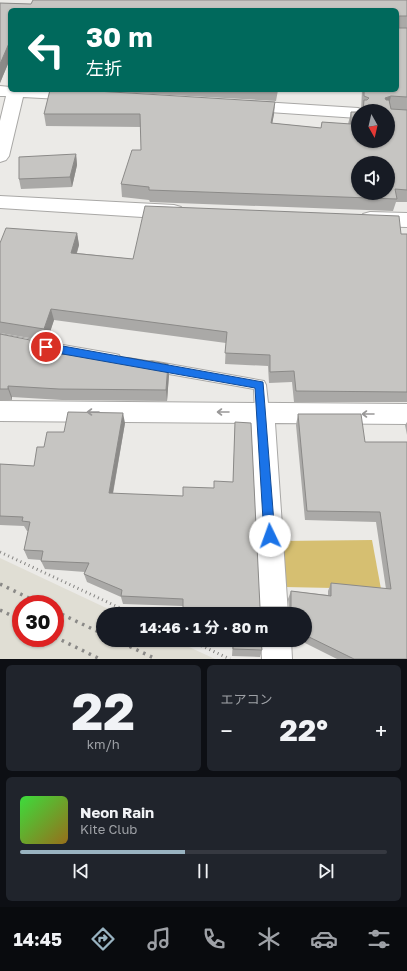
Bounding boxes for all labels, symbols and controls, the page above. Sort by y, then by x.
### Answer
text: 30 m [86,20,153,53]
icon: left [20,24,72,76]
text: 左折 [86,57,122,79]
north arrow [351,104,395,148]
map controls [351,104,395,200]
button: sound [351,156,395,200]
pin [29,330,63,364]
icon: arrive [35,336,57,358]
one-way arrow [87,408,100,416]
one-way arrow [217,408,230,416]
one-way arrow [362,410,375,418]
position arrow [249,515,291,557]
speed limit sign: 30 [12,595,64,647]
text: 14:46 · 1 分 · 80 m [140,618,268,636]
text: 22 [72,679,135,741]
text: エアコン [221,691,273,707]
text: 22° [280,712,328,748]
text: − [221,717,233,744]
text: + [375,717,387,744]
text: km/h [87,736,120,752]
text: Neon Rain [80,803,154,821]
text: Kite Club [80,821,137,837]
icon: previous [70,860,92,882]
icon: pause [192,860,214,882]
icon: next [315,860,337,882]
icon: directions [89,925,117,953]
icon: music [145,925,173,953]
icon: phone [200,925,228,953]
icon: climate [255,925,283,953]
icon: car [310,925,338,953]
icon: filters [365,925,393,953]
text: 14:45 [14,928,62,950]

